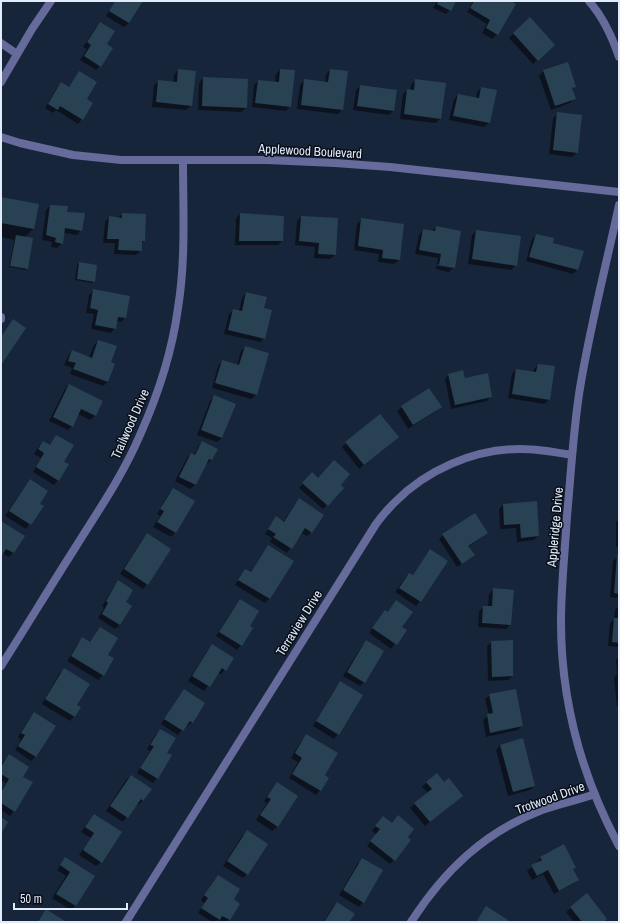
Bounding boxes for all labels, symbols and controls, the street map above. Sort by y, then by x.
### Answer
street label: Applewood Boulevard [257,140,362,162]
street label: Trailwood Drive [107,386,153,462]
street label: Appleridge Drive [543,486,567,569]
street label: Terraview Drive [272,587,326,659]
street label: Trotwood Drive [513,778,587,818]
scale bar [14,885,127,911]
text: 50 m [20,891,42,907]

